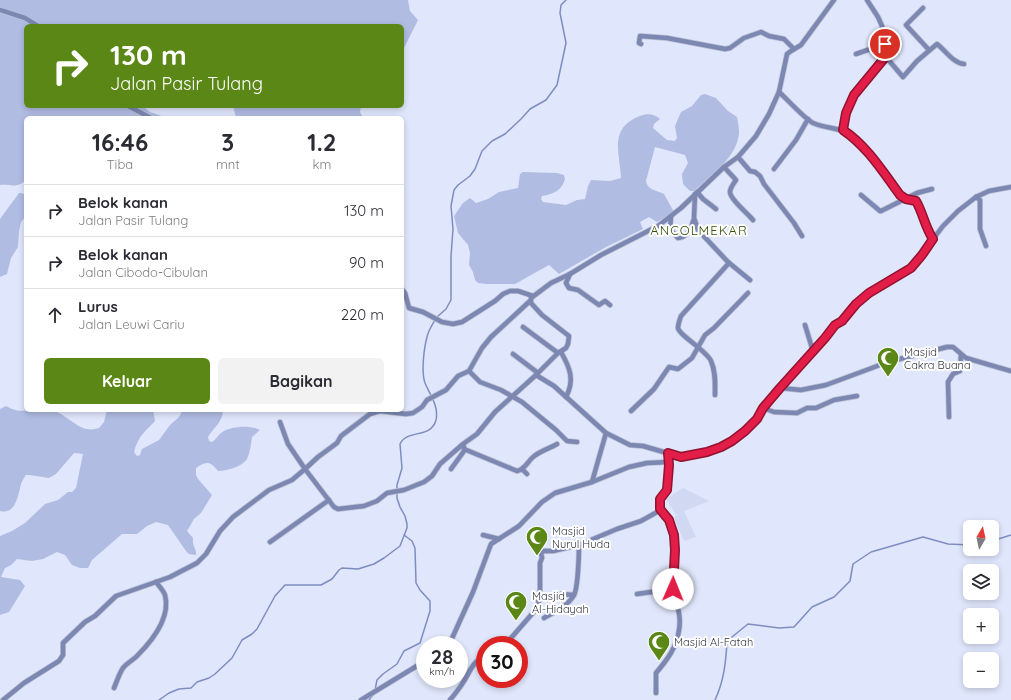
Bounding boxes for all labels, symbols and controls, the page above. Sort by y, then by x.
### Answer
pin [868,27,902,61]
icon: arrive [874,33,896,55]
text: 130 m [110,37,187,72]
icon: right [44,40,96,92]
text: Jalan Pasir Tulang [110,72,263,95]
text: 16:46 [92,127,148,157]
text: 3 [221,127,234,157]
text: 1.2 [307,127,336,157]
text: Tiba [107,156,133,172]
text: mnt [216,156,240,172]
text: km [312,156,331,172]
text: Belok kanan [78,193,168,212]
icon: right [44,200,66,222]
text: 130 m [344,201,384,220]
text: Jalan Pasir Tulang [78,212,188,228]
district label: ANCOLMEKAR [650,222,748,238]
text: Belok kanan [78,245,168,264]
icon: right [44,252,66,274]
text: 90 m [349,253,384,272]
text: Jalan Cibodo-Cibulan [78,264,208,280]
text: Lurus [78,297,118,316]
icon: ahead [44,304,66,326]
text: 220 m [341,305,384,324]
text: Jalan Leuwi Cariu [78,316,185,332]
mosque icon: Masjid Cakra Buana [875,345,901,378]
place label: Masjid Cakra Buana [904,345,971,372]
button: Keluar [44,358,210,404]
button: Bagikan [218,358,384,404]
north arrow [963,520,999,556]
map controls [963,520,999,688]
mosque icon: Masjid Nurul Huda [524,524,550,557]
place label: Masjid Nurul Huda [552,524,610,551]
button: layers [963,564,999,600]
position arrow [652,568,694,610]
mosque icon: Masjid Al-Hidayah [503,589,529,622]
place label: Masjid Al-Hidayah [532,589,589,616]
button: + [963,608,999,644]
mosque icon: Masjid Al-Fatah [646,629,672,662]
place label: Masjid Al-Fatah [674,635,753,649]
speed limit sign: 30 [476,636,528,688]
text: 28 [431,644,453,669]
button: − [963,652,999,688]
text: km/h [429,665,455,678]

